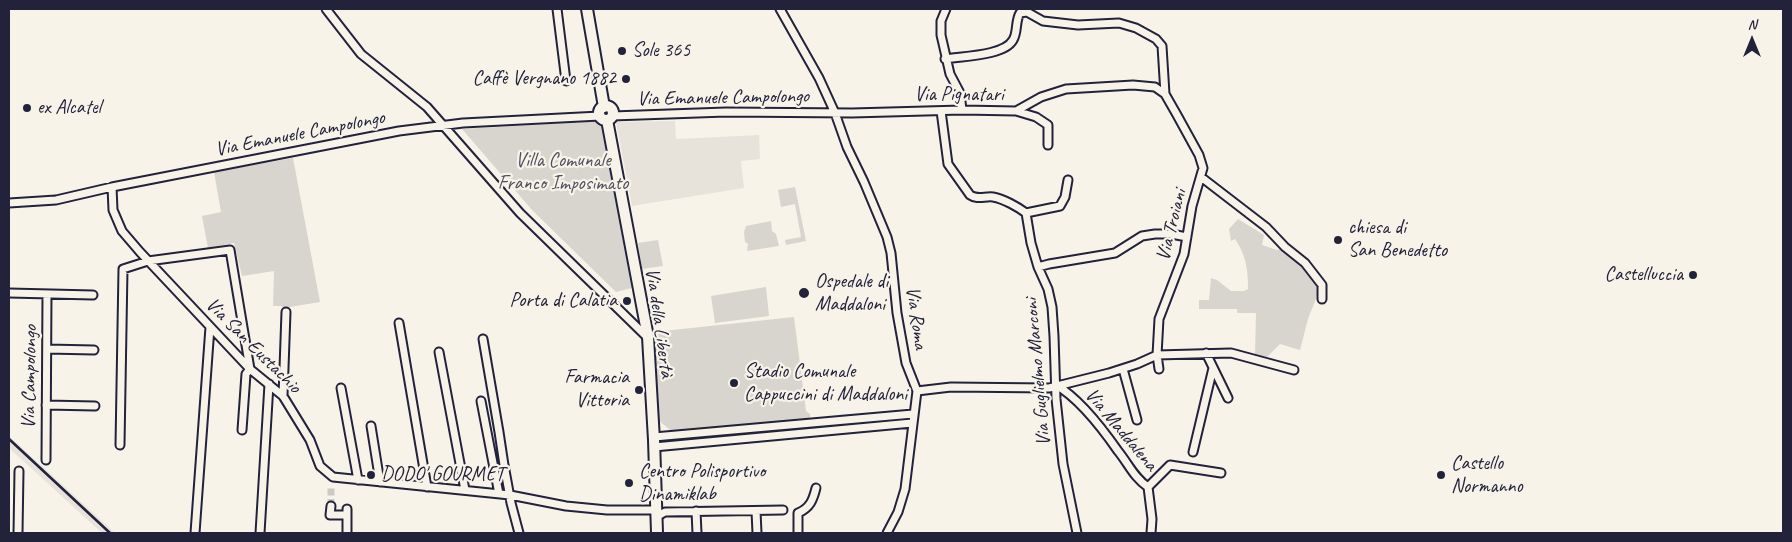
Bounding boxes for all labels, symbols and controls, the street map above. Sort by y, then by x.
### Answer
north arrow [1727,15,1777,65]
text: N [1748,16,1756,33]
place label: Sole 365 [632,39,690,63]
marker: Sole 365 [616,45,628,57]
place label: Caffè Vergnano 1882 [473,67,616,91]
marker: Caffè Vergnano 1882 [620,73,632,85]
street label: Via Pignatari [914,83,1004,107]
street label: Via Emanuele Campolongo [637,84,809,112]
place label: ex Alcatel [37,96,101,120]
marker: ex Alcatel [21,102,33,114]
street label: Via Emanuele Campolongo [213,106,387,162]
park label: Villa Comunale Franco Imposimato [498,149,628,196]
street label: Via Troiani [1152,187,1192,263]
place label: chiesa di San Benedetto [1348,216,1447,263]
marker: chiesa di San Benedetto [1332,234,1344,246]
place label: Castelluccia [1604,263,1683,287]
street label: Via della Libertà [639,267,679,379]
marker: Castelluccia [1687,269,1699,281]
place label: Ospedale di Maddaloni [815,270,888,317]
street label: Via Roma [900,285,932,351]
marker: Ospedale di Maddaloni [797,286,811,300]
place label: Porta di Calatia [509,289,617,313]
street label: Via San Eustachio [200,293,306,399]
marker: Porta di Calatia [621,295,633,307]
street label: Via Guglielmo Marconi [1020,297,1056,447]
street label: Via Campolongo [17,325,43,429]
place label: Stadio Comunale Cappuccini di Maddaloni [744,360,907,407]
place label: Farmacia Vittoria [564,366,629,413]
marker: Stadio Comunale Cappuccini di Maddaloni [728,377,740,389]
marker: Farmacia Vittoria [633,384,645,396]
street label: Via Maddalena [1079,384,1163,476]
place label: Castello Normanno [1451,452,1523,499]
place label: Centro Polisportivo Dinamiklab [639,460,765,507]
place label: DODO' GOURMET [381,463,505,487]
marker: DODO' GOURMET [365,469,377,481]
marker: Castello Normanno [1435,469,1447,481]
marker: Centro Polisportivo Dinamiklab [623,477,635,489]

